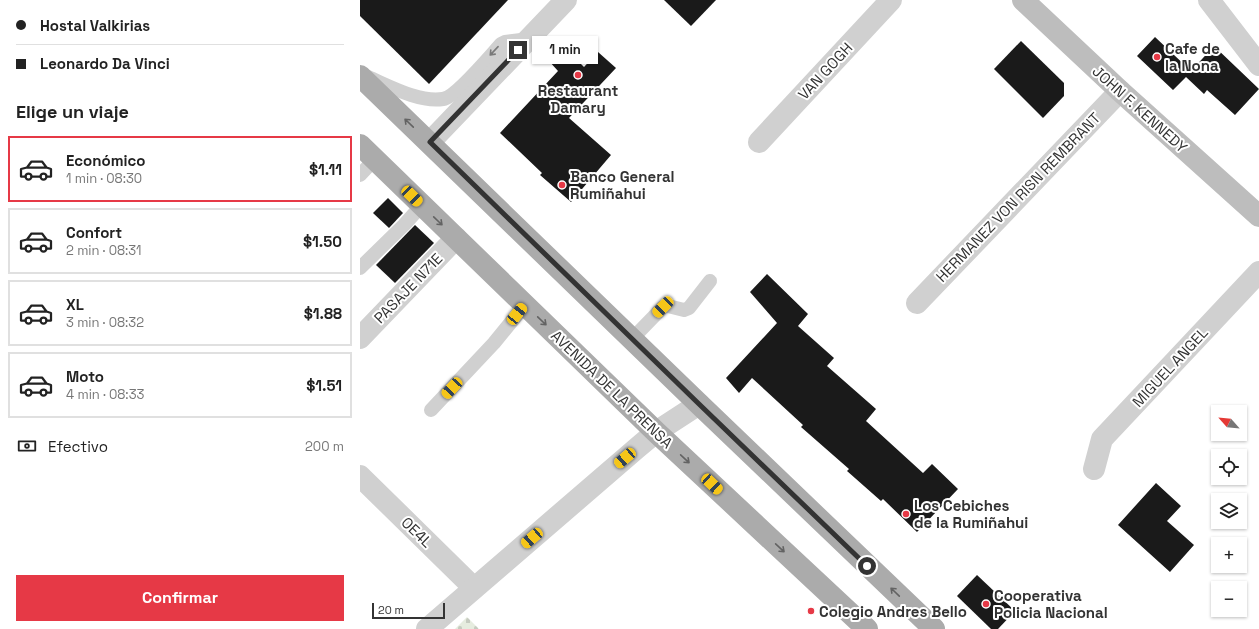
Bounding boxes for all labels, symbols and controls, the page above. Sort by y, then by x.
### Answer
text: Hostal Valkirias [40,16,150,35]
callout: 1 min [532,36,598,64]
street label: VAN GOGH [794,38,856,104]
place label: Cafe de la Nona [1165,39,1220,75]
route end [509,41,527,59]
text: 1 min [549,41,581,58]
one-way arrow [489,46,499,56]
marker: Cafe de la Nona [1152,52,1162,62]
text: Leonardo Da Vinci [40,54,170,73]
street label: JOHN F. KENNEDY [1089,61,1191,157]
marker: Restaurant Damary [573,70,583,80]
place label: Restaurant Damary [538,81,619,117]
text: Elige un viaje [16,100,129,123]
street label: HERMANEZ VON RISN REMBRANT [932,108,1104,286]
one-way arrow [404,118,414,127]
icon: car [18,151,54,187]
text: Económico [66,151,145,170]
text: $1.11 [309,160,342,179]
place label: Banco General Rumiñahui [570,167,675,203]
text: 1 min · 08:30 [66,170,142,187]
marker: Banco General Rumiñahui [557,180,567,190]
car [399,183,425,209]
one-way arrow [433,216,443,225]
icon: car [18,223,54,259]
text: Confort [66,223,122,242]
text: $1.50 [303,232,342,251]
text: 2 min · 08:31 [66,242,141,259]
street label: PASAJE N71E [370,249,446,327]
car [650,294,676,320]
icon: car [18,295,54,331]
text: XL [66,295,84,314]
car [505,301,529,327]
text: $1.88 [304,304,342,323]
text: 3 min · 08:32 [66,314,144,331]
one-way arrow [537,316,547,326]
street label: MIGUEL ANGEL [1128,323,1212,411]
street label: AVENIDA DE LA PRENSA [547,326,677,452]
icon: car [18,367,54,403]
text: Moto [66,367,104,386]
car [439,375,465,401]
text: $1.51 [306,376,342,395]
text: 4 min · 08:33 [66,386,144,403]
north arrow [1211,405,1247,441]
map controls [1211,405,1247,617]
icon: cash [16,435,38,457]
text: Efectivo [48,437,108,456]
text: 200 m [305,438,344,455]
car [612,446,638,470]
button: locate [1211,449,1247,485]
one-way arrow [680,454,690,464]
car [699,471,725,497]
button: layers [1211,493,1247,529]
place label: Los Cebiches de la Rumiñahui [914,496,1028,532]
marker: Los Cebiches de la Rumiñahui [901,509,911,519]
street label: OE4L [397,513,437,551]
car [519,526,545,550]
button: + [1211,537,1247,573]
one-way arrow [775,543,785,552]
route start [858,557,876,575]
button: Confirmar [16,575,344,621]
button: − [1211,581,1247,617]
place label: Cooperativa Policia Nacional [994,586,1108,622]
one-way arrow [890,588,900,597]
marker: Cooperativa Policia Nacional [981,599,991,609]
scale bar [372,601,445,620]
place label: Colegio Andres Bello [819,602,967,621]
text: 20 m [378,603,404,617]
marker: Colegio Andres Bello [806,606,816,616]

